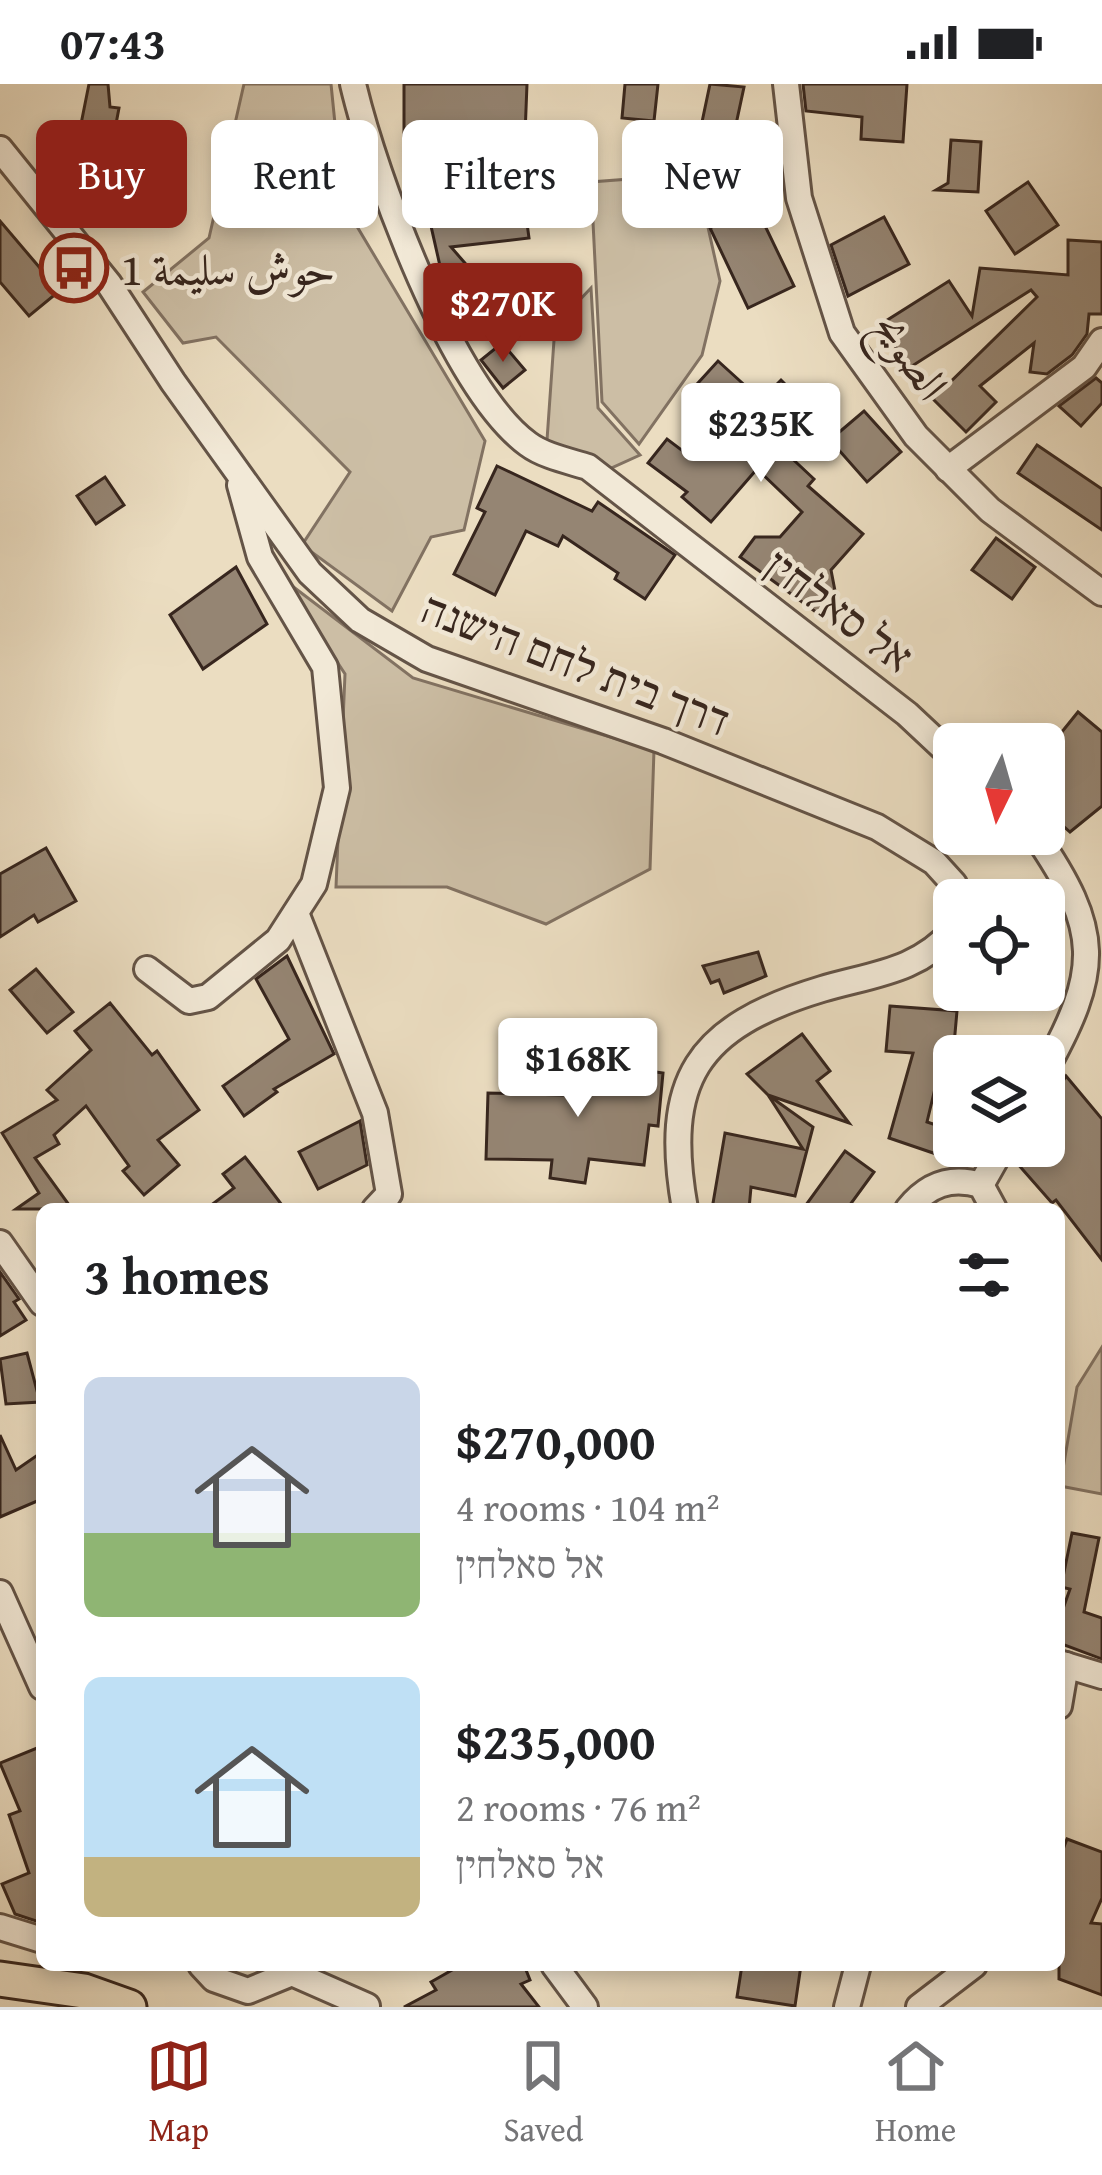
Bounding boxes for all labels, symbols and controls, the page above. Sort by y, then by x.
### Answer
text: 07:43 [60,10,166,75]
chip: Buy [36,120,187,228]
chip: Rent [211,120,378,228]
chip: Filters [402,120,598,228]
chip: New [622,120,783,228]
bus stop icon: حوش سليمة 1 [39,233,109,303]
place label: حوش سليمة 1 [121,236,335,301]
pin: $270K [419,263,587,365]
text: $270K [450,273,556,330]
street label: الصويح [853,298,965,416]
pin: $235K [677,383,845,485]
text: $235K [708,393,814,450]
street label: אל סאלחין [752,533,928,687]
street label: דרך בית לחם הישנה [413,574,739,752]
north arrow [933,723,1065,855]
map controls [933,723,1065,1167]
button: locate [933,879,1065,1011]
pin: $168K [494,1018,662,1120]
text: $168K [525,1028,631,1085]
button: layers [933,1035,1065,1167]
text: 3 homes [84,1238,270,1313]
icon: filters [951,1242,1017,1308]
text: $270,000 [456,1403,655,1478]
icon: home [180,1425,324,1569]
text: 4 rooms · 104 m² [456,1478,720,1535]
text: אל סאלחין [456,1535,604,1592]
text: $235,000 [456,1703,655,1778]
icon: home [180,1725,324,1869]
text: 2 rooms · 76 m² [456,1778,701,1835]
text: אל סאלחין [456,1835,604,1892]
tab: Map [146,2033,212,2153]
tab: Saved [503,2033,583,2153]
tab: Home [875,2033,956,2153]

